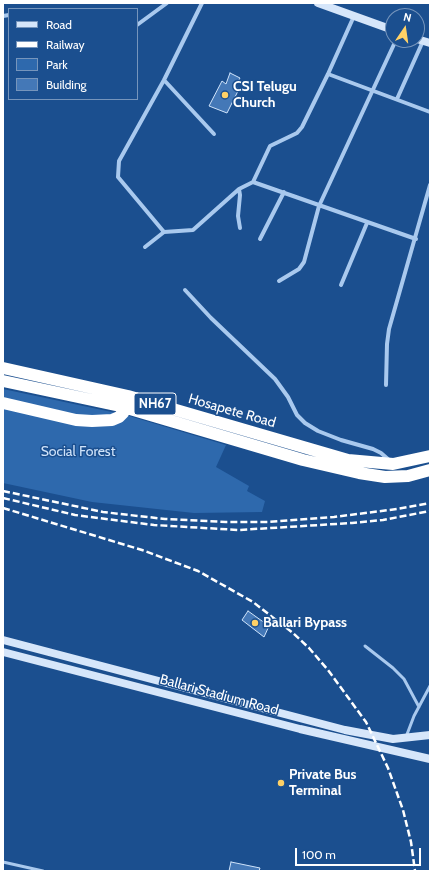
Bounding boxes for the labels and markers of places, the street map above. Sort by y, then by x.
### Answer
place label: CSI Telugu Church [233,79,297,112]
marker: CSI Telugu Church [220,90,230,100]
place label: Ballari Bypass [263,615,347,631]
marker: Ballari Bypass [250,618,260,628]
place label: Private Bus Terminal [289,767,356,800]
marker: Private Bus Terminal [276,778,286,788]

